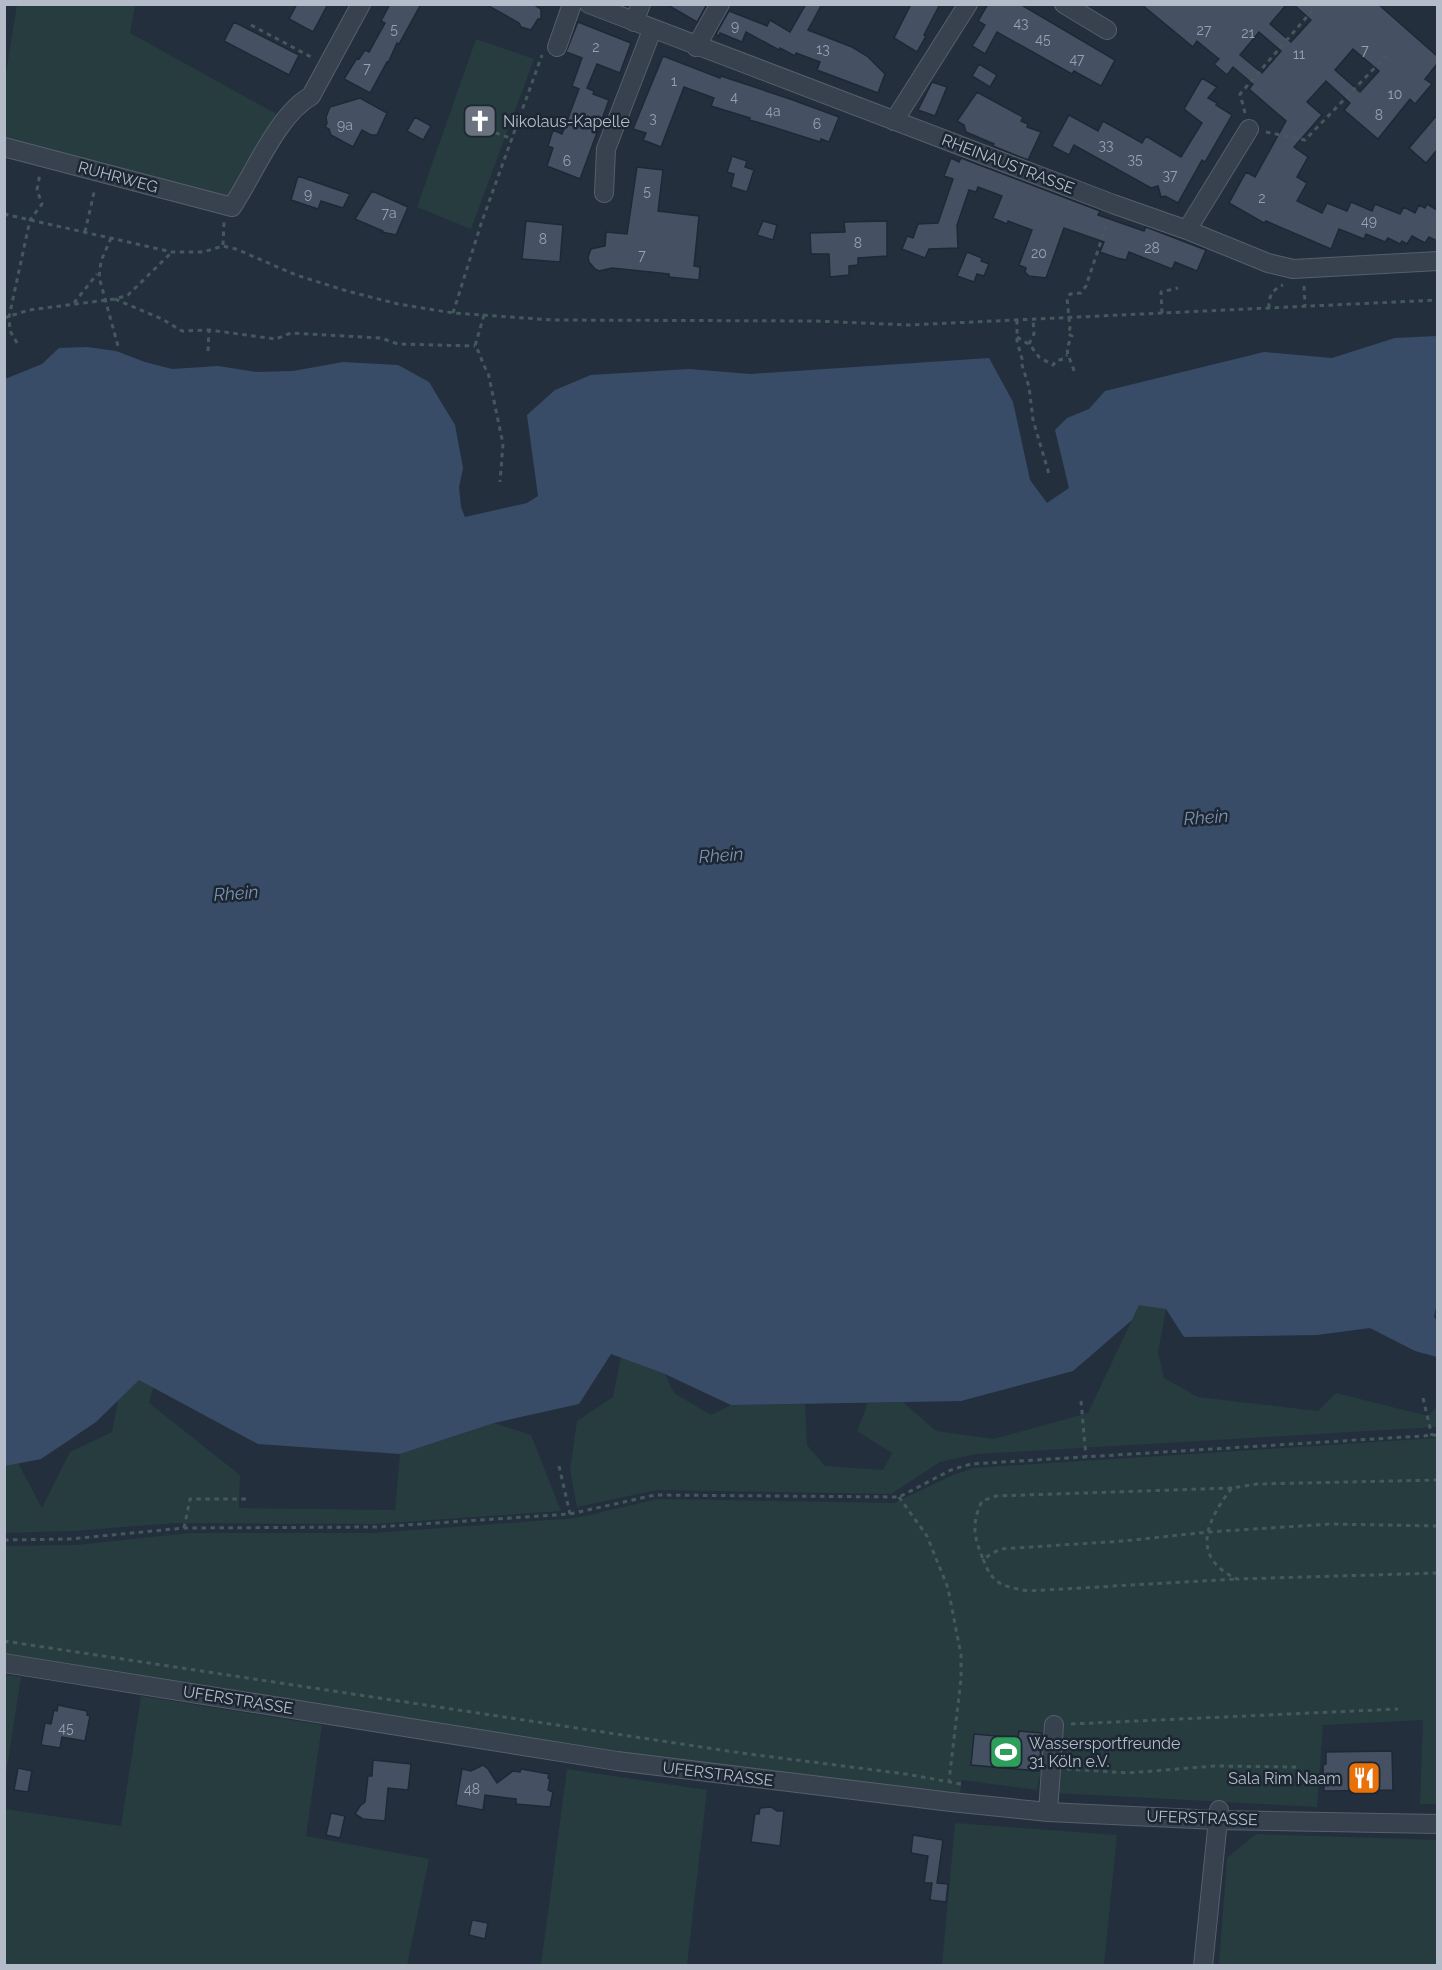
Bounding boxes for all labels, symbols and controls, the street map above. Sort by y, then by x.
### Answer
house number: 43 [1013,15,1029,31]
house number: 9 [731,18,739,34]
house number: 5 [390,21,398,37]
house number: 27 [1197,22,1212,38]
house number: 21 [1241,25,1255,41]
house number: 45 [1035,31,1051,47]
house number: 2 [592,39,600,55]
house number: 13 [816,41,830,57]
house number: 7 [1361,42,1369,58]
house number: 11 [1293,46,1305,62]
house number: 47 [1069,51,1085,67]
house number: 7 [363,60,371,76]
house number: 1 [671,73,677,89]
house number: 10 [1388,86,1402,102]
house number: 4 [730,89,738,105]
church icon: Nikolaus-Kapelle [462,103,498,139]
house number: 4a [765,103,781,119]
house number: 8 [1375,107,1383,123]
house number: 3 [649,110,657,126]
place label: Nikolaus-Kapelle [503,112,630,131]
house number: 6 [813,116,821,132]
house number: 9a [337,117,353,133]
street label: RHEINAUSTRASSE [939,130,1077,198]
house number: 33 [1099,137,1113,153]
house number: 35 [1127,151,1143,167]
house number: 6 [563,153,571,169]
street label: RUHRWEG [76,157,160,197]
house number: 37 [1163,167,1178,183]
house number: 5 [643,183,651,199]
house number: 9 [304,186,312,202]
house number: 2 [1258,190,1266,206]
house number: 7a [381,205,397,221]
house number: 49 [1361,213,1377,229]
house number: 8 [539,231,547,247]
house number: 8 [854,235,862,251]
house number: 28 [1144,240,1160,256]
house number: 20 [1031,245,1047,261]
house number: 7 [638,247,646,263]
water label: Rhein [1183,805,1229,829]
water label: Rhein [698,843,744,867]
water label: Rhein [213,881,259,905]
street label: UFERSTRASSE [182,1682,295,1718]
house number: 45 [58,1720,74,1736]
sports icon: Wassersportfreunde 31 Köln e.V. [988,1734,1024,1770]
place label: Wassersportfreunde 31 Köln e.V. [1029,1734,1180,1771]
street label: UFERSTRASSE [662,1758,775,1790]
restaurant icon: Sala Rim Naam [1346,1760,1382,1796]
place label: Sala Rim Naam [1228,1769,1341,1788]
house number: 48 [464,1781,480,1797]
street label: UFERSTRASSE [1146,1807,1258,1829]

